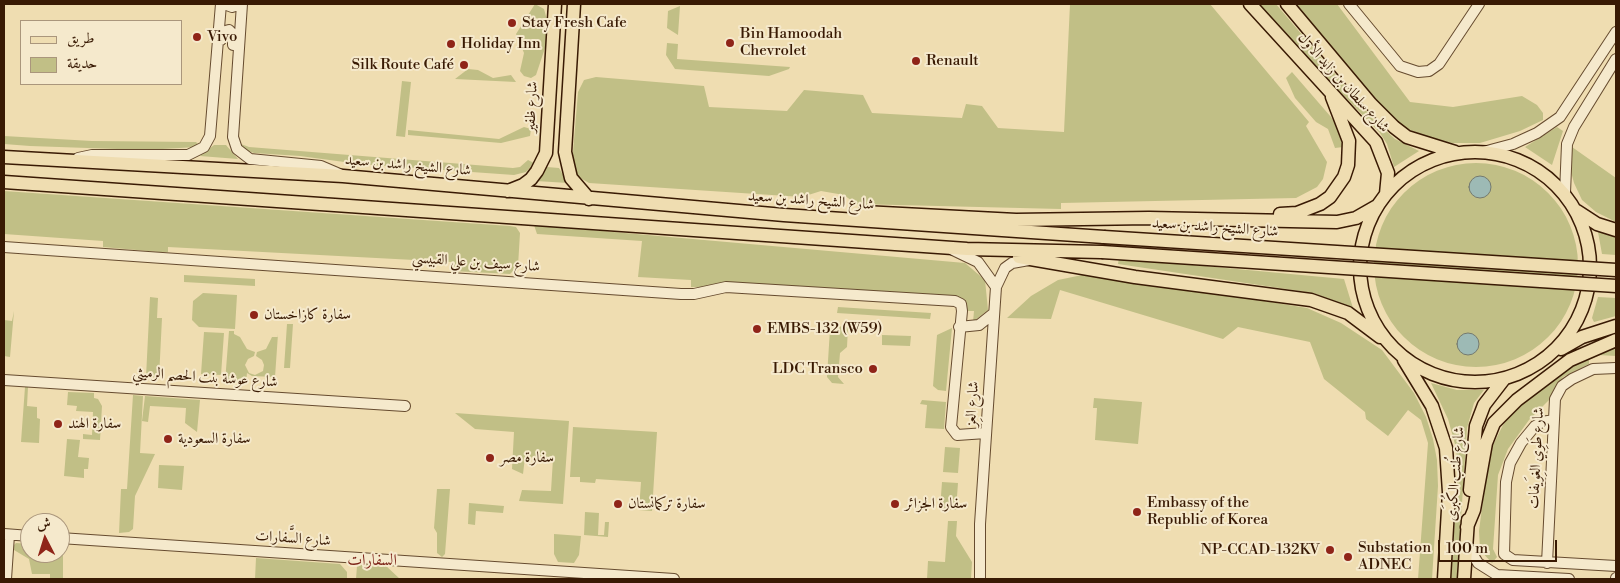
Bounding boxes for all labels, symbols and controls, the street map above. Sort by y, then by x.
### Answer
place label: Stay Fresh Cafe [522,14,627,32]
marker: Stay Fresh Cafe [506,17,518,29]
legend [20,20,182,85]
place label: Bin Hamoodah Chevrolet [740,25,842,60]
place label: Vivo [207,28,237,46]
text: طريق [67,29,94,48]
street label: شارع سلطان بن زايد الأول [1293,29,1393,137]
marker: Vivo [191,31,203,43]
place label: Holiday Inn [461,35,541,53]
marker: Bin Hamoodah Chevrolet [724,37,736,49]
marker: Holiday Inn [445,38,457,50]
place label: Renault [926,52,979,70]
text: حديقة [67,54,97,73]
marker: Renault [910,55,922,67]
place label: Silk Route Café [351,56,454,74]
marker: Silk Route Café [458,59,470,71]
street label: شارع ظفير [522,81,542,133]
street label: شارع الشيخ راشد بن سعيد [344,152,472,180]
street label: شارع الشيخ راشد بن سعيد [747,188,875,214]
street label: شارع الشيخ راشد بن سعيد [1151,215,1279,241]
street label: شارع سيف بن علي القبيسي [411,250,541,276]
place label: سفارة كازاخستان [264,306,351,324]
marker: سفارة كازاخستان [248,309,260,321]
place label: EMBS-132 (W59) [767,320,882,338]
marker: EMBS-132 (W59) [751,323,763,335]
place label: LDC Transco [773,360,863,378]
marker: LDC Transco [867,363,879,375]
street label: شارع عوشة بنت الحصم الرميثي [132,364,278,392]
street label: شارع العِز [962,381,984,427]
street label: شارع طَوِي الغِوَيفات [1525,407,1549,509]
place label: سفارة الهند [68,415,121,433]
marker: سفارة الهند [52,418,64,430]
street label: شارع طُنب الكُبرَى [1443,426,1469,522]
place label: سفارة السعودية [178,430,251,448]
marker: سفارة السعودية [162,433,174,445]
place label: سفارة مصر [500,449,554,467]
marker: سفارة مصر [484,452,496,464]
place label: Embassy of the Republic of Korea [1147,494,1268,529]
place label: سفارة تركمانستان [628,495,705,513]
place label: سفارة الجزائر [905,495,967,513]
marker: سفارة تركمانستان [612,498,624,510]
marker: سفارة الجزائر [889,498,901,510]
marker: Embassy of the Republic of Korea [1131,506,1143,518]
north arrow [20,513,70,563]
text: ش [36,514,51,534]
street label: شارع السَّفارات [255,527,331,551]
scale bar [1440,530,1559,562]
place label: Substation ADNEC [1358,539,1431,574]
text: 100 m [1446,539,1488,558]
place label: NP-CCAD-132KV [1201,541,1320,559]
marker: NP-CCAD-132KV [1324,544,1336,556]
district label: السفارات [347,551,397,571]
marker: Substation ADNEC [1342,551,1354,563]

